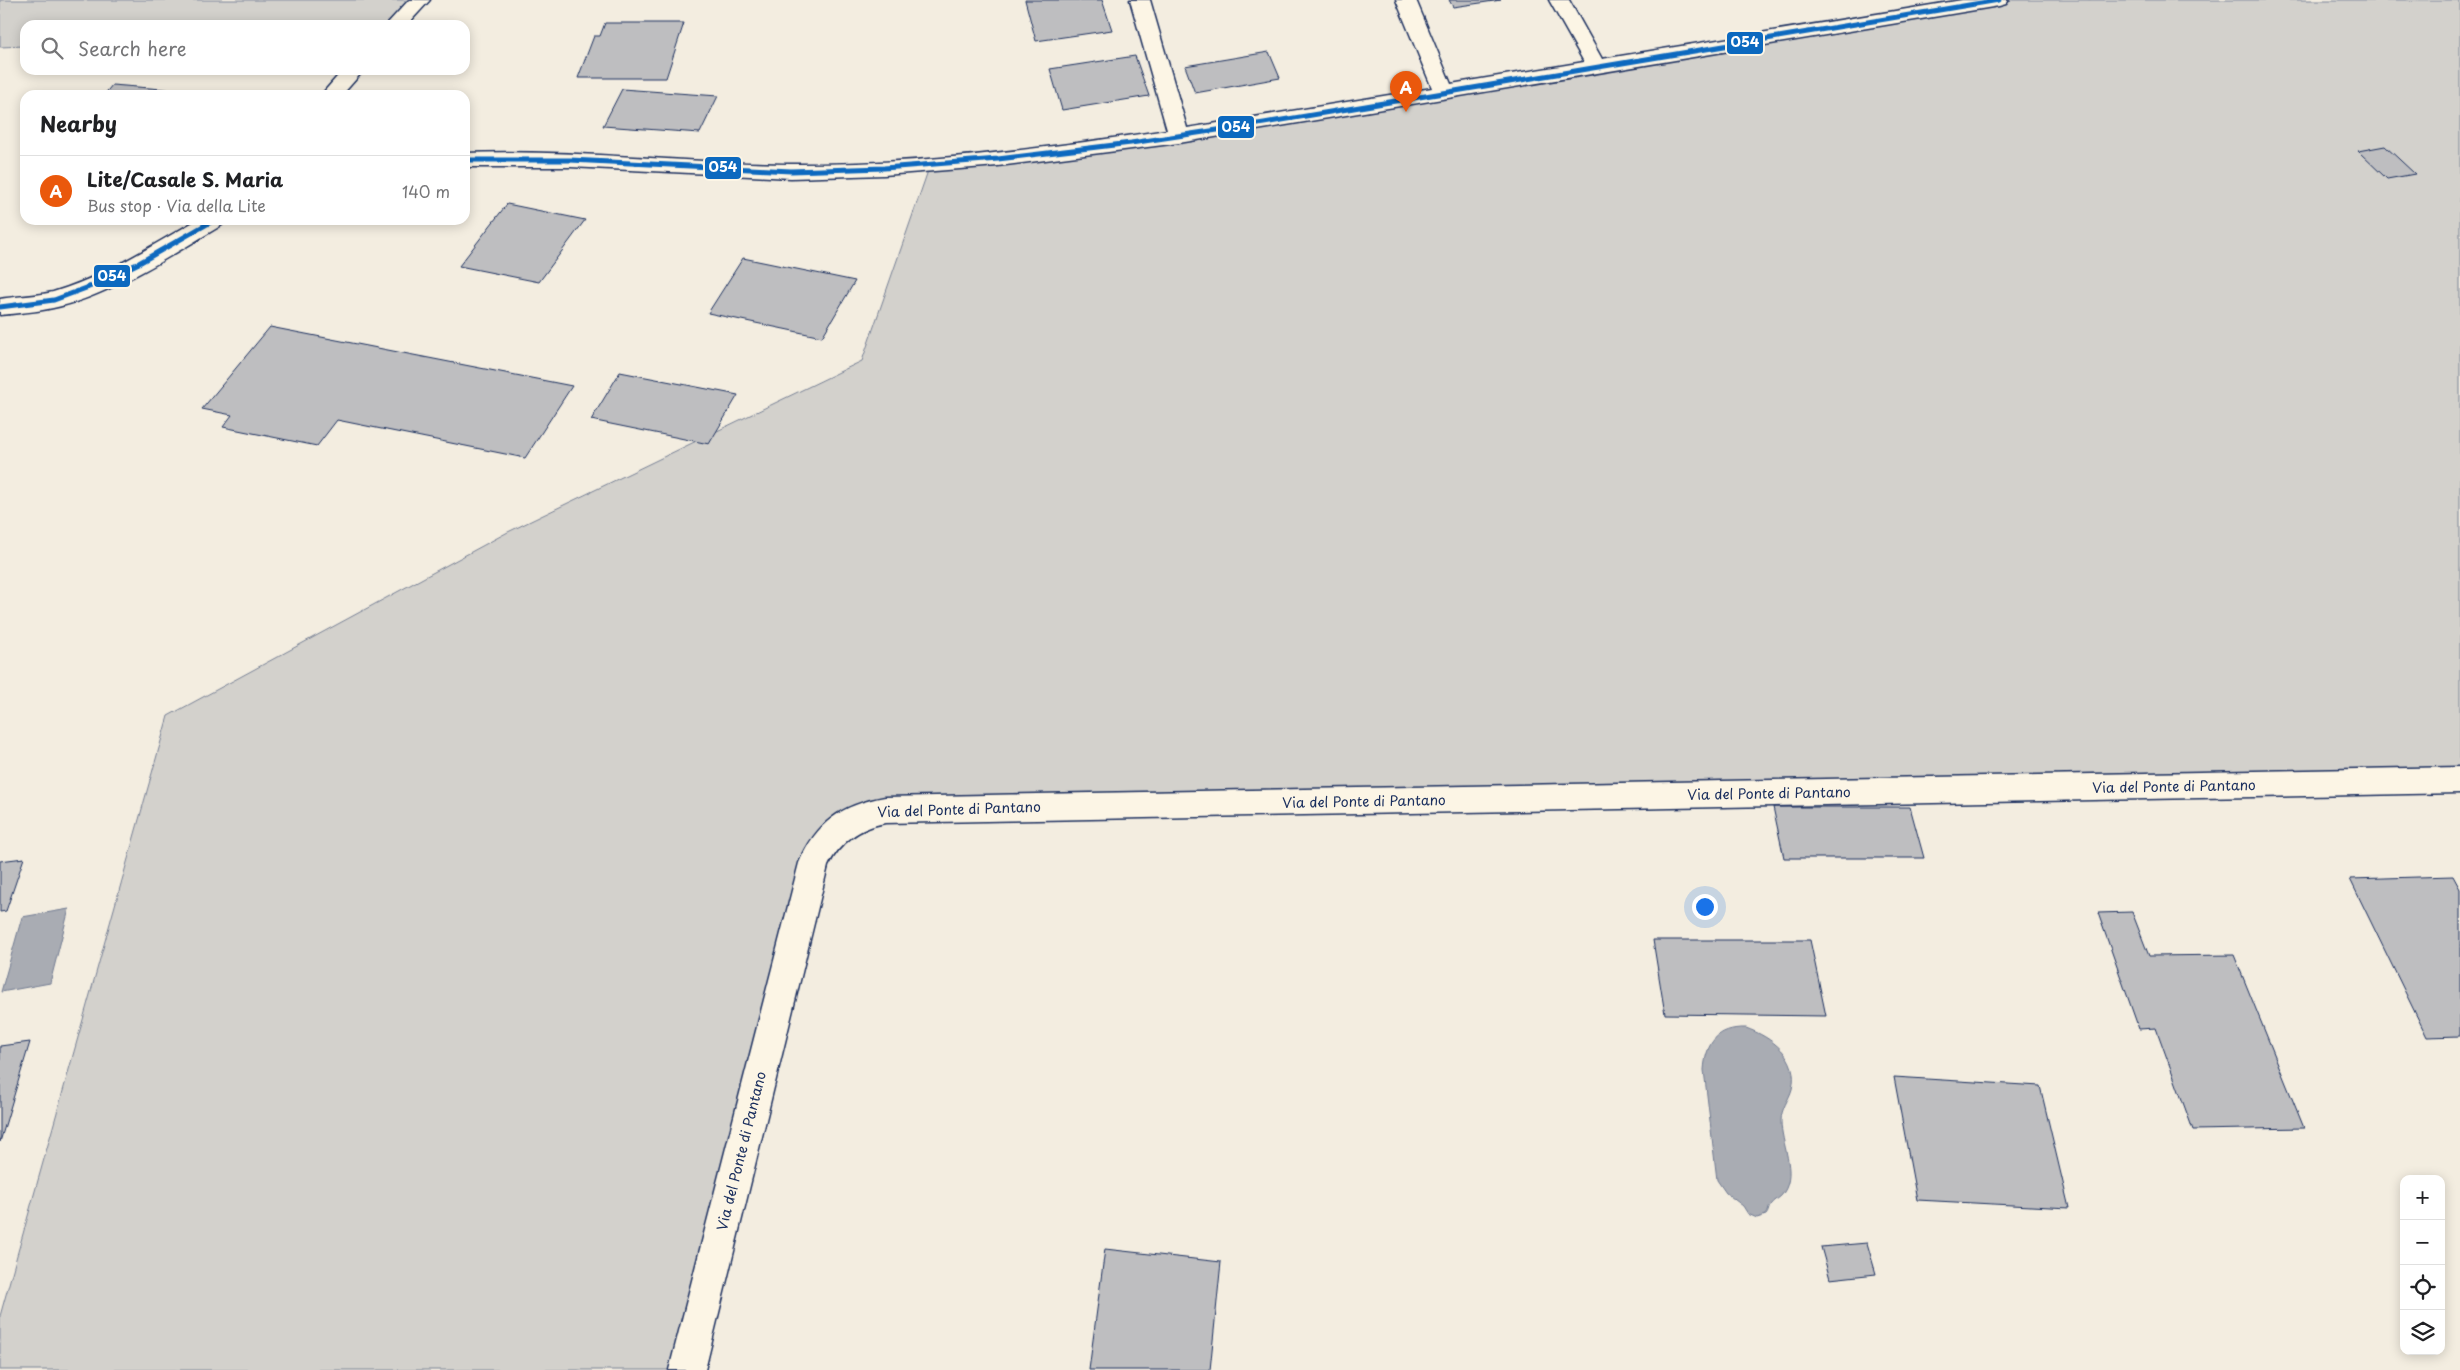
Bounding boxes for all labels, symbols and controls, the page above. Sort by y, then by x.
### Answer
search box [20,20,470,75]
line badge: 054 [1726,31,1764,55]
text: 054 [1731,31,1760,52]
icon: search [38,34,66,62]
text: Search here [78,34,187,62]
pin: A [1390,71,1422,112]
text: Nearby [40,107,117,139]
line badge: 054 [1217,115,1255,139]
text: 054 [1222,116,1251,137]
line badge: 054 [704,156,742,180]
text: 054 [709,156,738,177]
text: Lite/Casale S. Maria [87,165,283,193]
text: A [50,179,62,203]
text: 140 m [402,179,450,203]
text: Bus stop · Via della Lite [87,193,266,217]
line badge: 054 [93,264,131,288]
text: 054 [98,265,127,286]
street label: Via del Ponte di Pantano [2092,774,2256,798]
street label: Via del Ponte di Pantano [1687,781,1851,805]
street label: Via del Ponte di Pantano [1282,789,1446,813]
street label: Via del Ponte di Pantano [877,796,1041,822]
your location [1692,894,1718,920]
street label: Via del Ponte di Pantano [711,1069,771,1233]
map controls [2400,1175,2445,1355]
button: + [2400,1175,2445,1220]
button: − [2400,1220,2445,1265]
button: locate [2400,1265,2445,1310]
button: layers [2400,1310,2445,1355]

